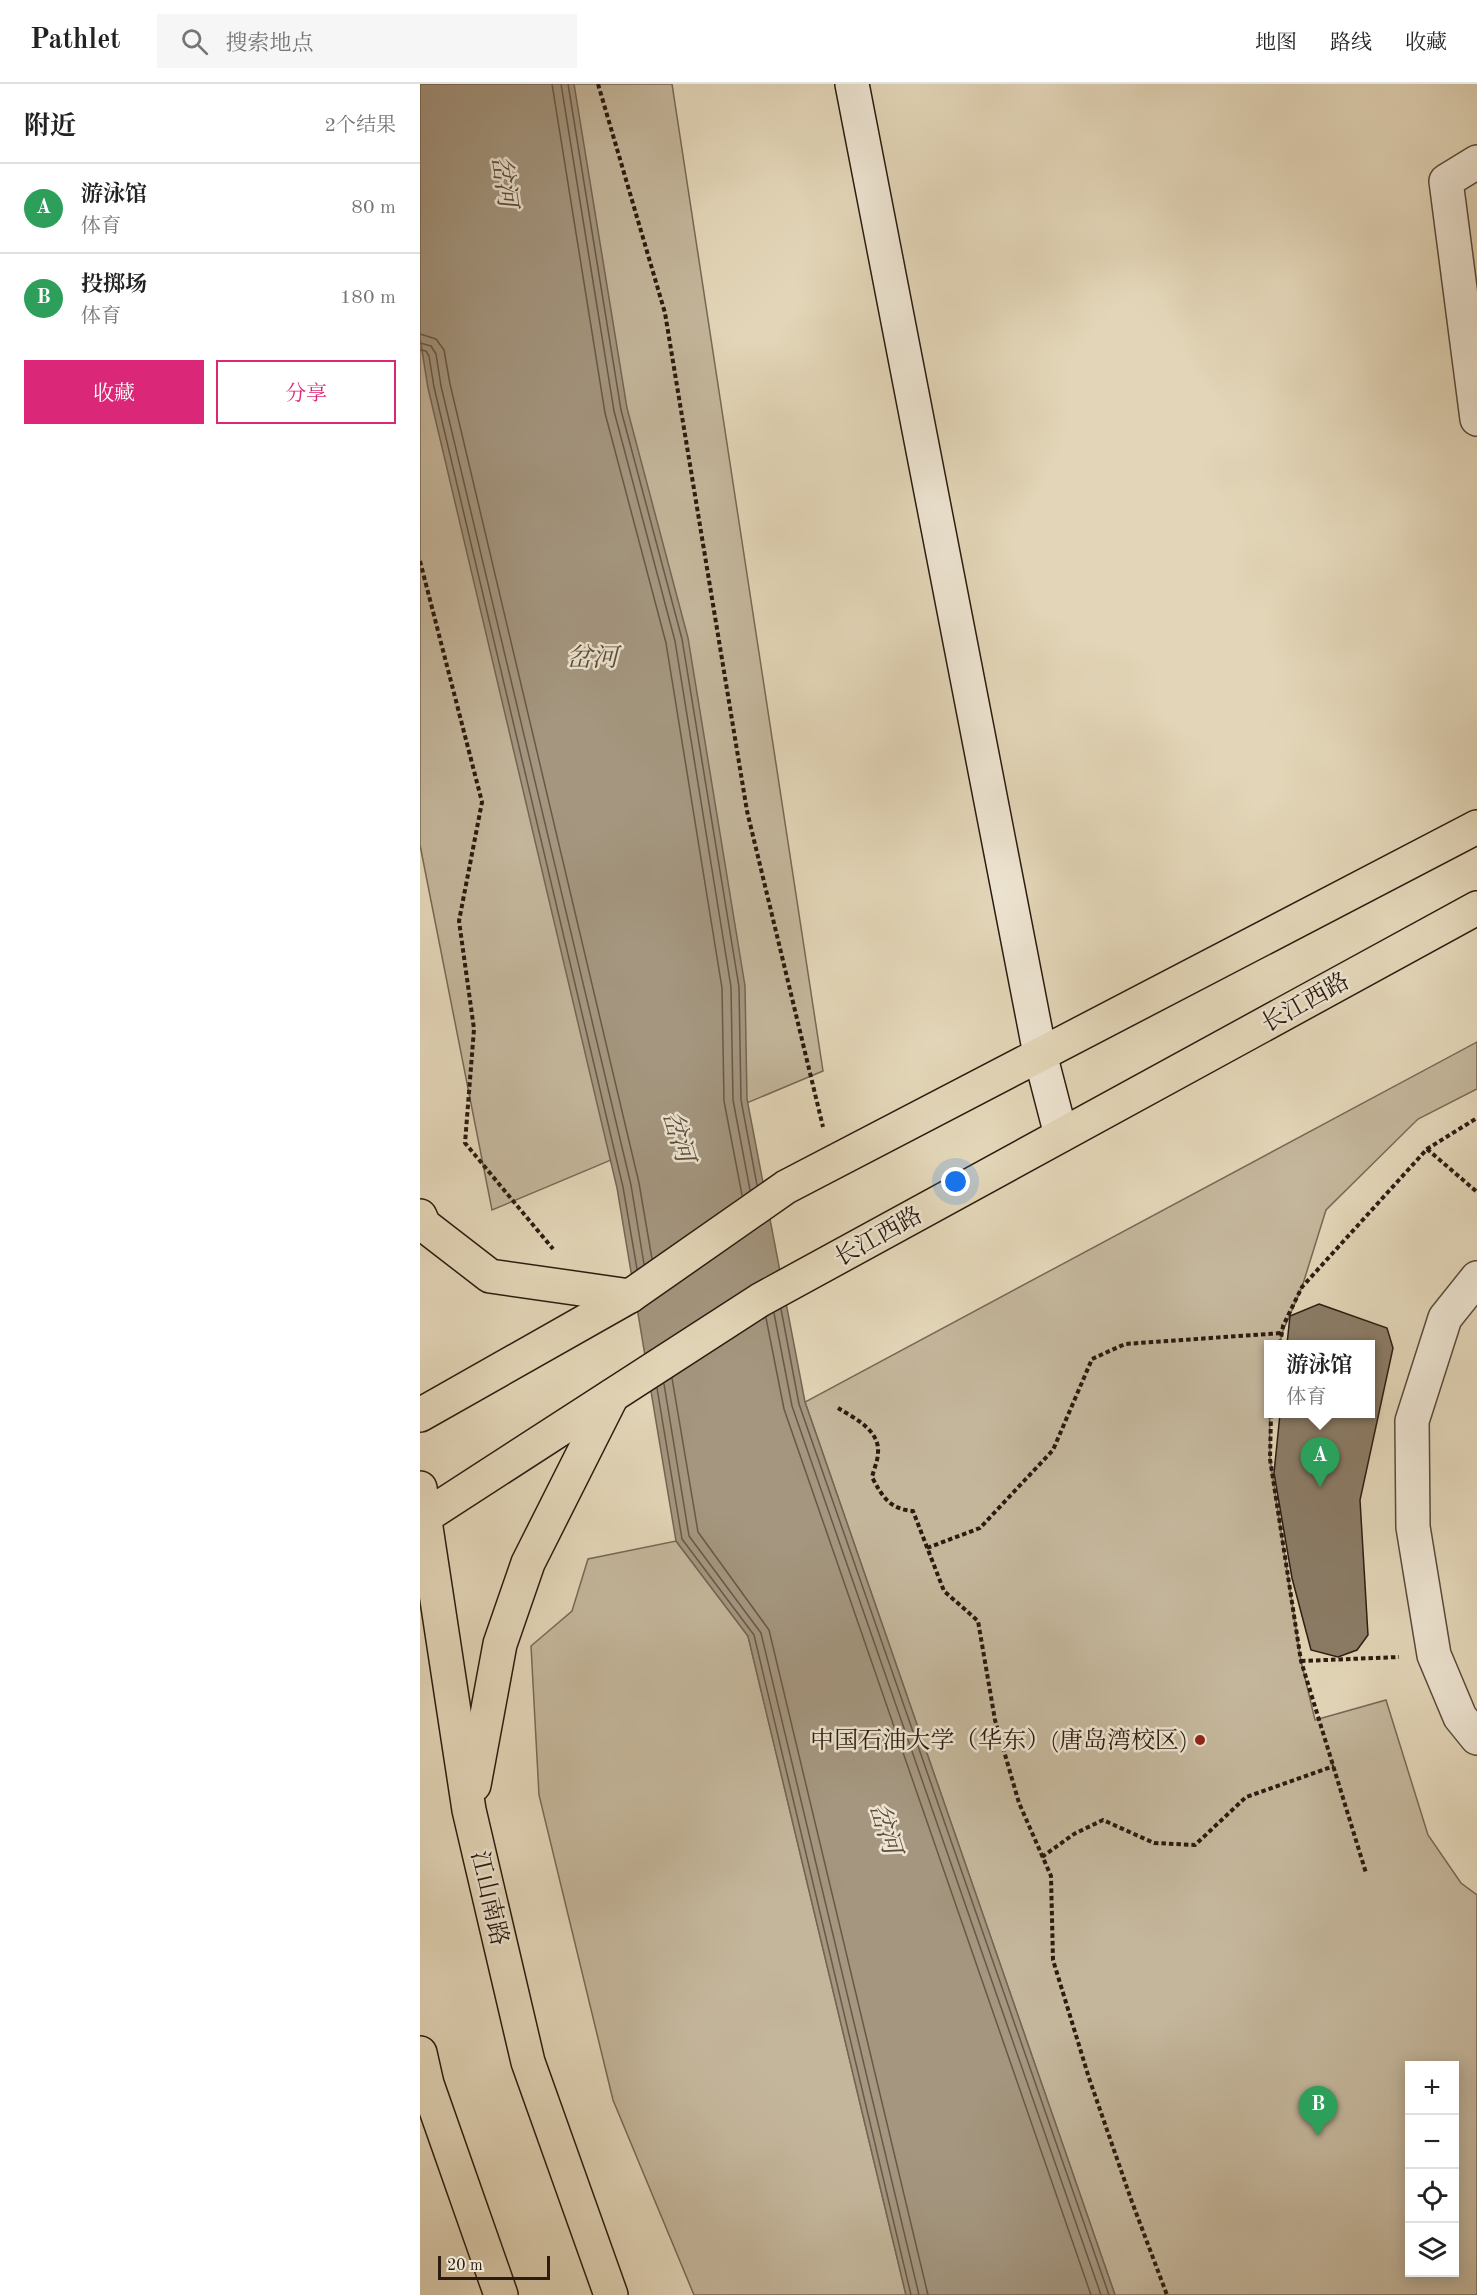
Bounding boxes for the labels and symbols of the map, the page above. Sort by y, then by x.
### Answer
water label: 岔河 [486,153,523,213]
water label: 岔河 [566,644,622,672]
street label: 长江西路 [1257,967,1354,1038]
water label: 岔河 [657,1107,700,1169]
your location [941,1167,970,1196]
street label: 长江西路 [830,1201,927,1272]
pin: A [1300,1438,1340,1487]
place label: 中国石油大学（华东）(唐岛湾校区) [810,1727,1188,1754]
marker: 中国石油大学（华东）(唐岛湾校区) [1193,1733,1207,1747]
water label: 岔河 [864,1799,907,1861]
street label: 江山南路 [466,1848,513,1948]
pin: B [1298,2086,1338,2136]
scale bar [438,2253,550,2280]

